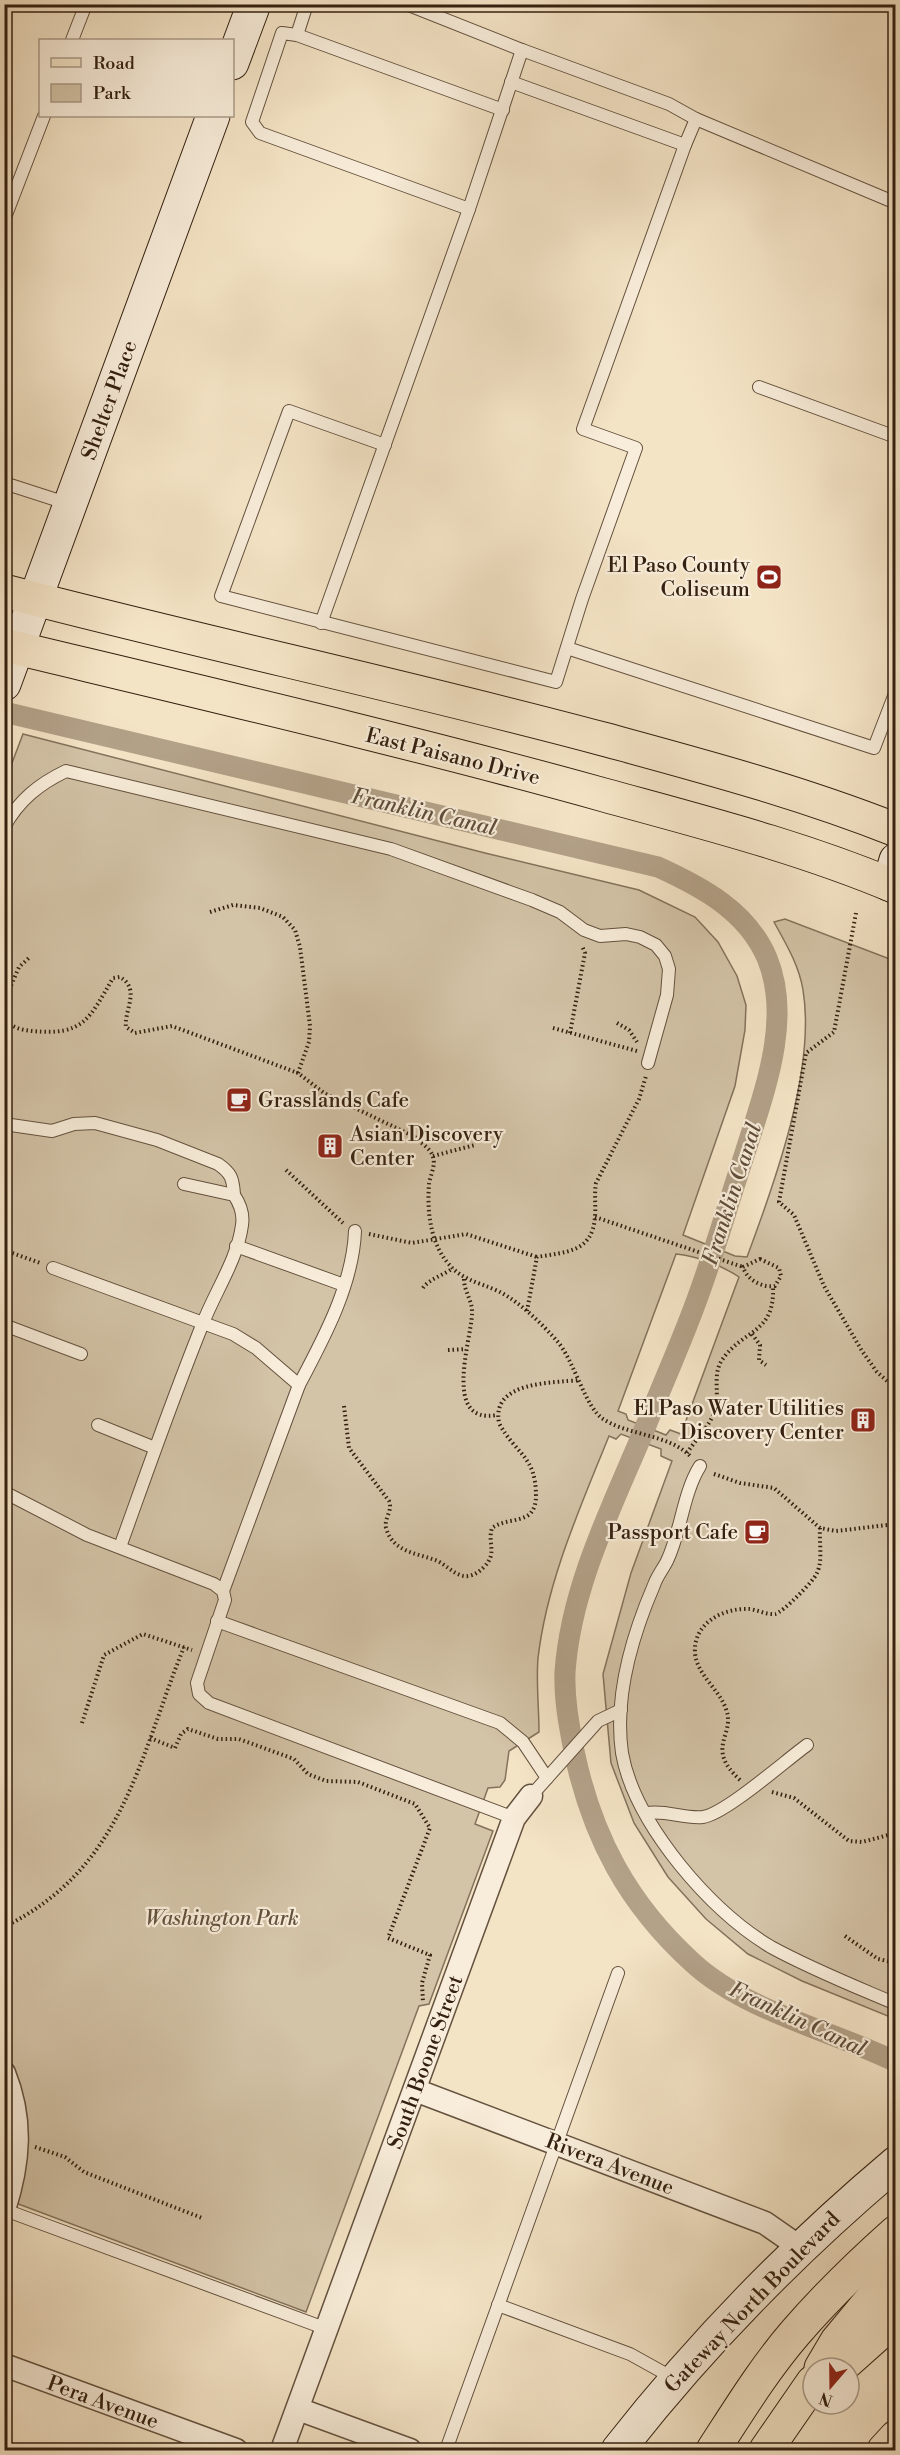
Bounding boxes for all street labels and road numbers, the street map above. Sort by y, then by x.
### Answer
street label: Shelter Place [76,337,144,464]
street label: East Paisano Drive [363,723,543,791]
street label: South Boone Street [382,1971,470,2153]
street label: Rivera Avenue [542,2129,677,2201]
street label: Gateway North Boulevard [659,2206,845,2398]
street label: Pera Avenue [43,2371,162,2435]

